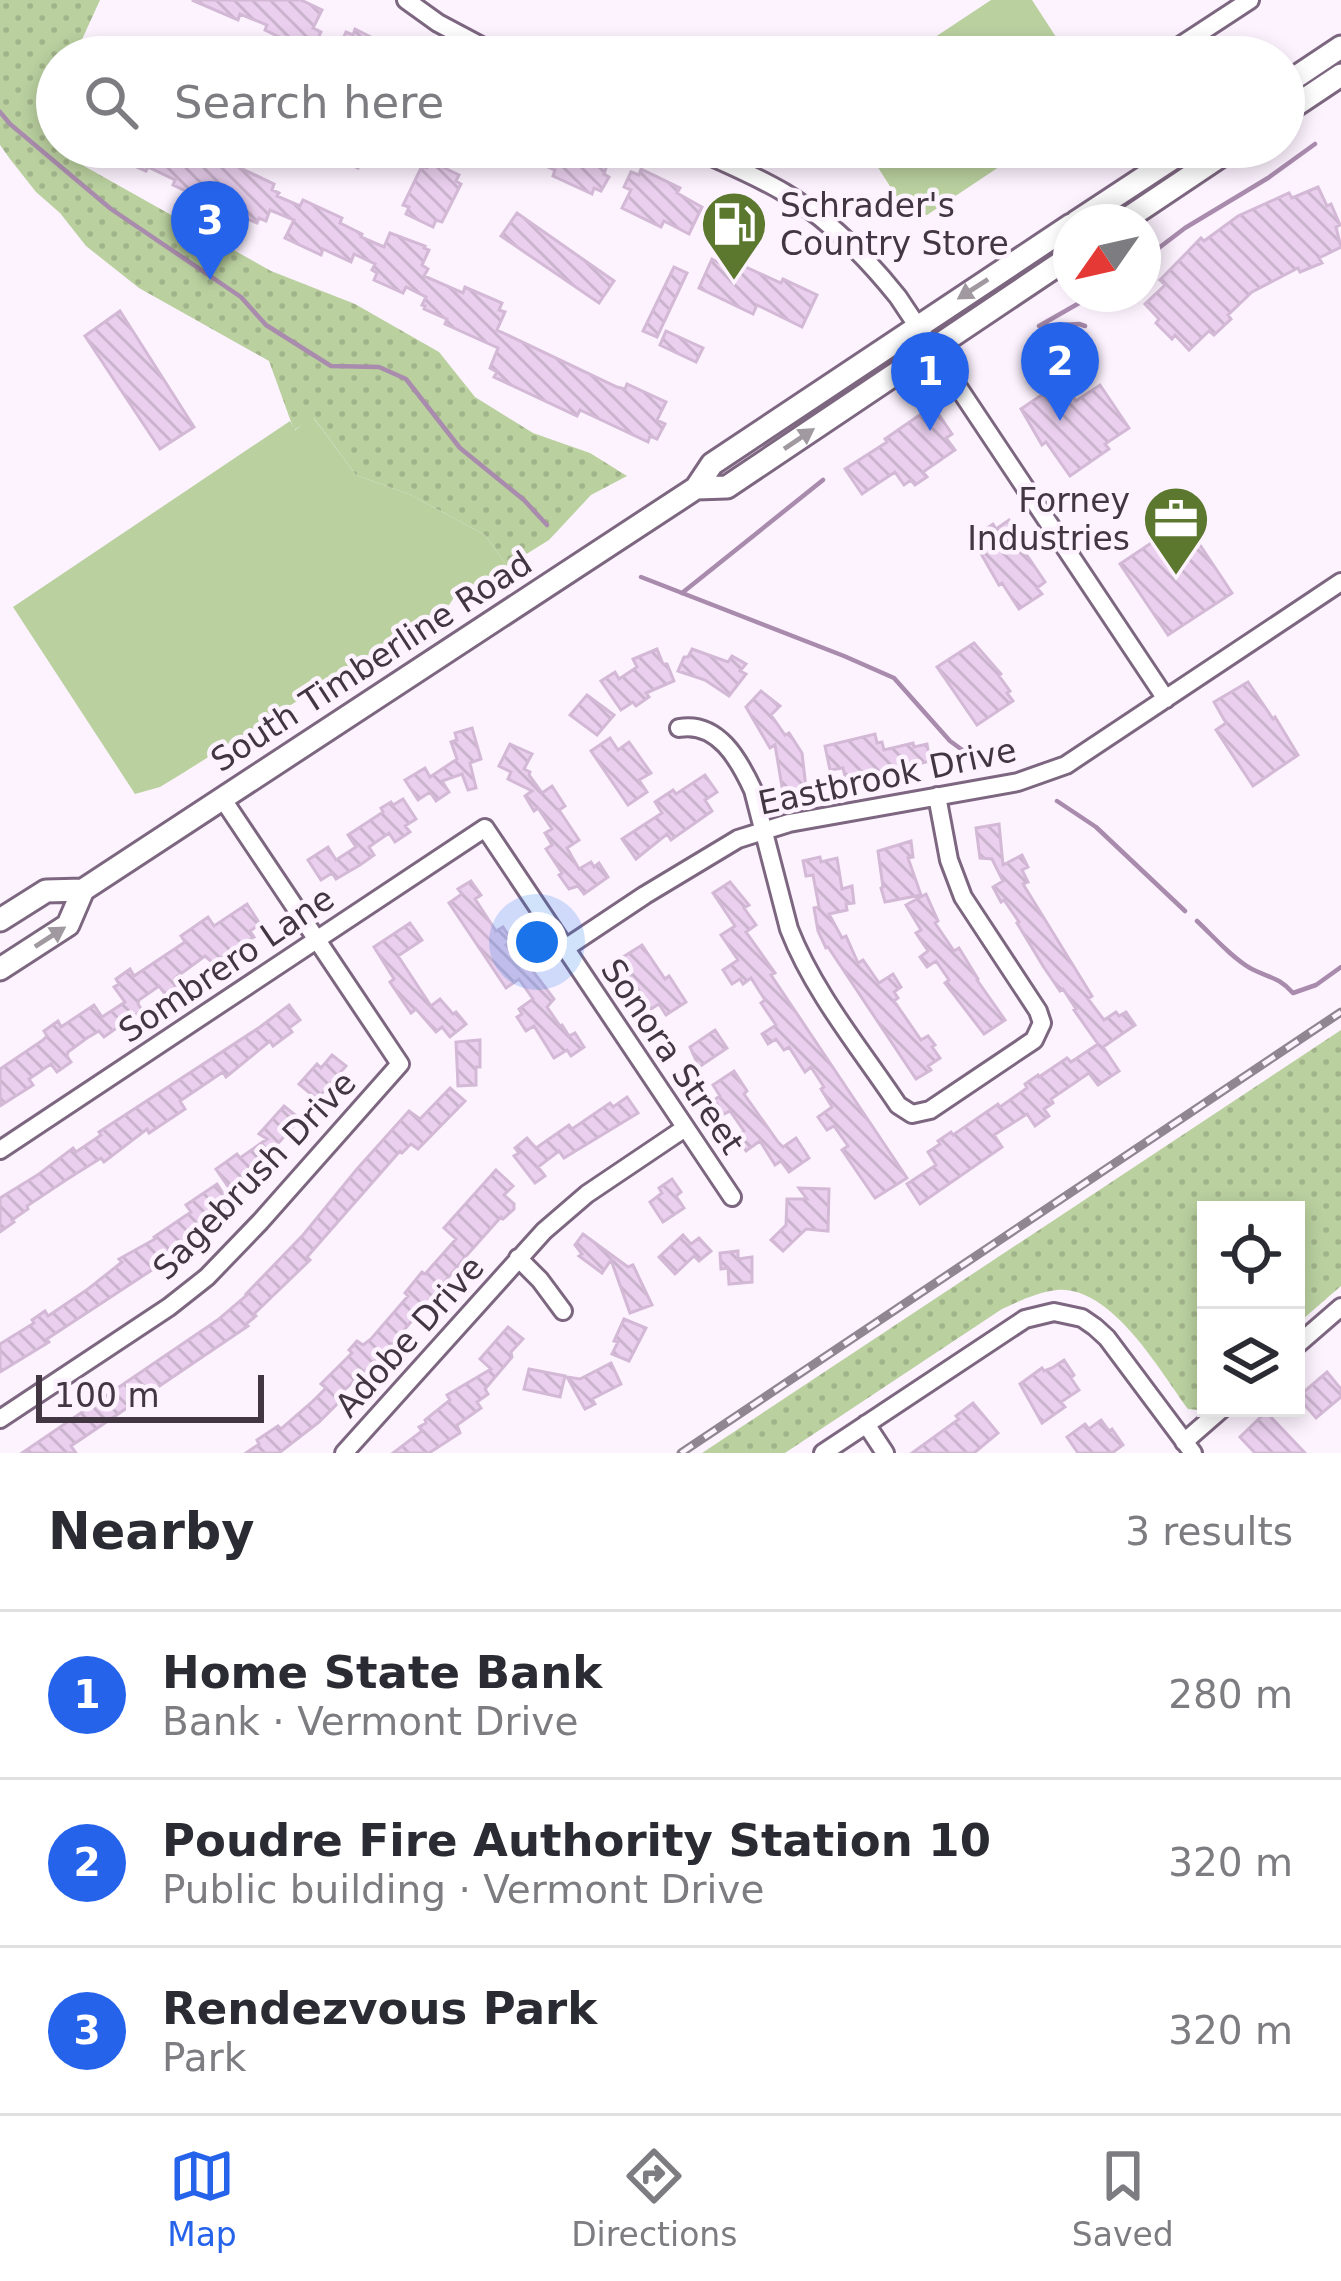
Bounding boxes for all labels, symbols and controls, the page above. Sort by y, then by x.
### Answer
search box [36,36,1305,168]
icon: search [78,69,144,135]
text: Search here [174,76,444,129]
pin: 3 [171,181,249,280]
place label: Schrader's Country Store [780,186,1009,263]
fuel station icon: Schrader's Country Store [699,189,769,283]
north arrow [1053,204,1161,312]
one-way arrow [957,278,990,300]
pin: 2 [1021,322,1099,421]
pin: 1 [891,332,969,431]
one-way arrow [782,428,815,451]
place label: Forney Industries [967,481,1130,558]
office icon: Forney Industries [1141,484,1211,578]
street label: South Timberline Road [204,543,539,780]
street label: Eastbrook Drive [754,730,1020,823]
street label: Sombrero Lane [111,878,341,1051]
your location [507,912,567,972]
one-way arrow [33,926,66,948]
street label: Sonora Street [593,951,752,1161]
street label: Sagebrush Drive [145,1063,364,1288]
map controls [1197,1201,1305,1417]
button: locate [1197,1201,1305,1309]
street label: Adobe Drive [327,1248,492,1425]
button: layers [1197,1309,1305,1417]
scale bar [36,1369,264,1422]
text: 100 m [54,1376,160,1415]
text: Nearby [48,1502,255,1561]
text: 3 results [1125,1509,1293,1554]
text: Home State Bank [162,1646,602,1699]
text: 1 [73,1672,101,1717]
text: 280 m [1168,1672,1293,1717]
text: Bank · Vermont Drive [162,1699,578,1744]
text: Poudre Fire Authority Station 10 [162,1814,991,1867]
text: 2 [73,1840,101,1885]
text: 320 m [1168,1840,1293,1885]
text: Public building · Vermont Drive [162,1867,764,1912]
text: Rendezvous Park [162,1982,597,2035]
text: 3 [73,2008,101,2053]
text: 320 m [1168,2008,1293,2053]
text: Park [162,2035,246,2080]
tab: Map [167,2143,237,2254]
tab: Directions [571,2143,737,2254]
tab: Saved [1072,2143,1174,2254]

